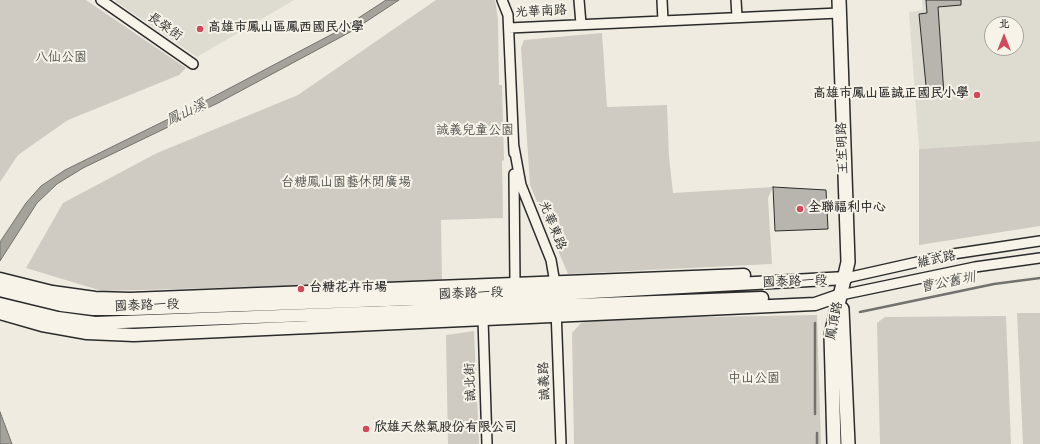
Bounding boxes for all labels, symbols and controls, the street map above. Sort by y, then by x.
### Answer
street label: 光華南路 [515,4,567,22]
street label: 長榮街 [144,10,184,46]
north arrow [984,16,1024,56]
text: 北 [999,19,1010,31]
place label: 高雄市鳳山區鳳西國民小學 [208,21,364,37]
marker: 高雄市鳳山區鳳西國民小學 [195,24,205,34]
park label: 八仙公園 [35,51,87,67]
place label: 高雄市鳳山區誠正國民小學 [813,87,969,103]
marker: 高雄市鳳山區誠正國民小學 [972,90,982,100]
water label: 鳳山溪 [164,97,210,131]
street label: 王生明路 [835,122,853,174]
park label: 誠義兒童公園 [436,124,514,140]
park label: 台糖鳳山園藝休閒廣場 [281,176,411,192]
street label: 光華東路 [534,199,568,253]
place label: 全聯福利中心 [808,201,886,217]
marker: 全聯福利中心 [795,204,805,214]
street label: 維武路 [916,249,958,273]
water label: 曹公舊圳 [919,270,977,298]
street label: 國泰路一段 [762,274,828,292]
place label: 台糖花卉市場 [309,281,387,297]
marker: 台糖花卉市場 [296,284,306,294]
street label: 國泰路一段 [438,286,504,304]
street label: 國泰路一段 [114,298,180,316]
street label: 鳳頂路 [825,300,847,342]
street label: 誠義路 [538,361,554,401]
street label: 誠北街 [464,362,480,402]
park label: 中山公園 [728,372,780,388]
place label: 欣雄天然氣股份有限公司 [374,421,517,437]
marker: 欣雄天然氣股份有限公司 [361,424,371,434]

